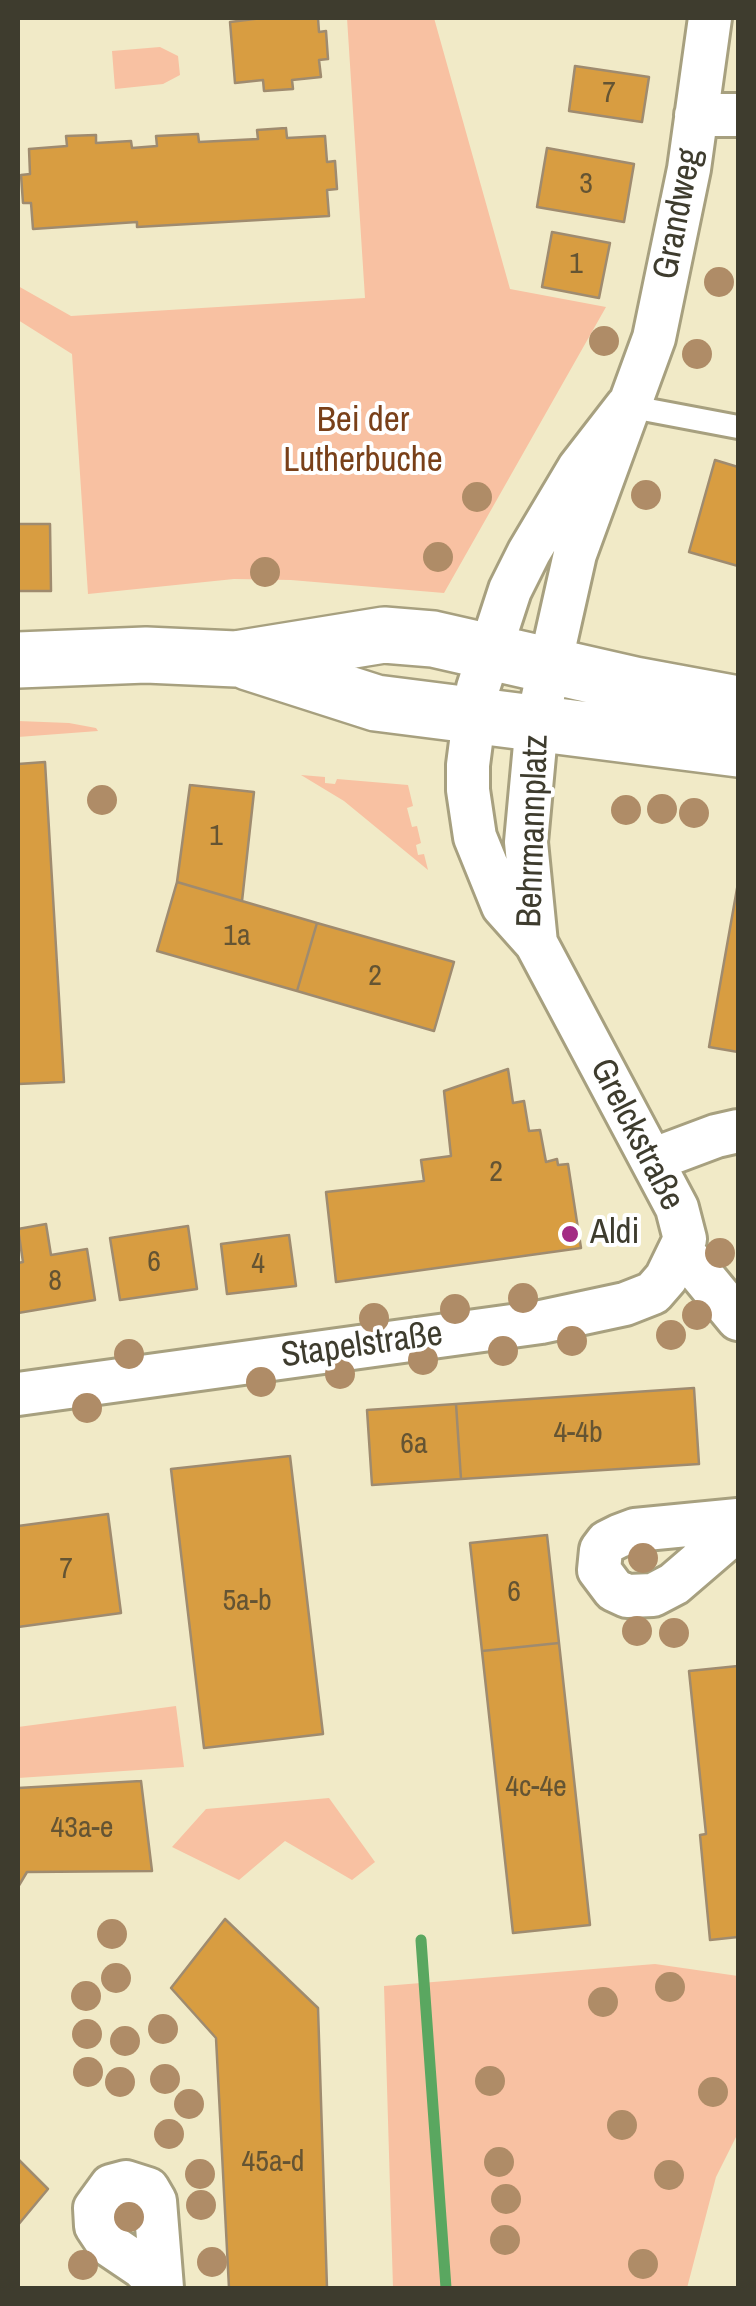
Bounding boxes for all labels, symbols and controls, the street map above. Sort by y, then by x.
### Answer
house number: 7 [602,76,616,112]
street label: Grandweg [646,145,712,283]
house number: 3 [579,167,593,203]
house number: 1 [569,247,583,283]
park label: Bei der Lutherbuche [283,401,443,483]
street label: Behrmannplatz [510,734,558,928]
house number: 1 [209,819,223,855]
house number: 1a [223,919,251,955]
house number: 2 [368,959,382,995]
street label: Grelckstraße [580,1052,692,1218]
house number: 2 [489,1155,503,1191]
place label: Aldi [590,1213,639,1255]
marker: Aldi [559,1223,581,1245]
house number: 6 [147,1245,161,1281]
house number: 4 [251,1247,265,1283]
house number: 8 [48,1264,62,1300]
street label: Stapelstraße [279,1314,445,1378]
house number: 4-4b [553,1416,603,1452]
house number: 6a [400,1427,428,1463]
house number: 7 [59,1552,73,1588]
house number: 6 [507,1575,521,1611]
house number: 5a-b [222,1584,272,1620]
house number: 4c-4e [505,1770,567,1806]
house number: 43a-e [51,1811,113,1847]
house number: 45a-d [242,2145,304,2181]

